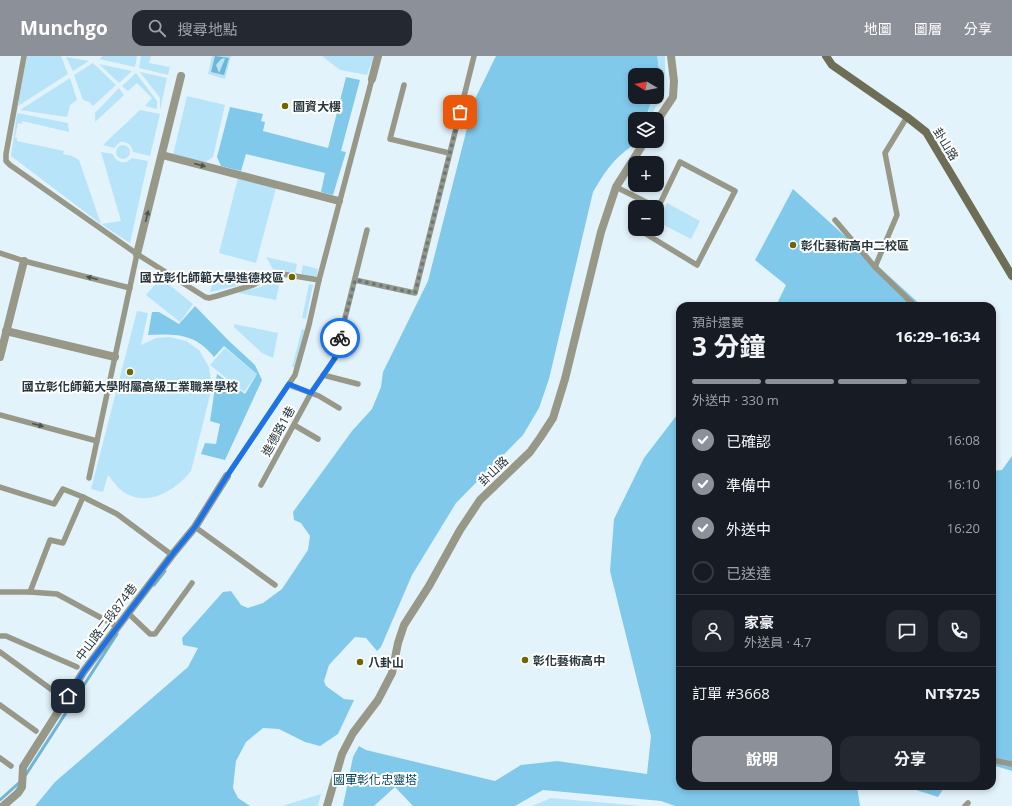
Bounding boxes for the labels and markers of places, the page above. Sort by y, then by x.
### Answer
pin [443,95,477,129]
place label: 圖資大樓 [293,98,341,115]
marker: 圖資大樓 [280,101,290,111]
place label: 彰化藝術高中二校區 [801,237,909,254]
marker: 彰化藝術高中二校區 [788,240,798,250]
place label: 國立彰化師範大學進德校區 [140,269,284,286]
marker: 國立彰化師範大學進德校區 [287,272,297,282]
marker: 國立彰化師範大學附屬高級工業職業學校 [125,367,135,377]
place label: 國立彰化師範大學附屬高級工業職業學校 [22,378,238,395]
place label: 彰化藝術高中 [533,652,605,669]
place label: 八卦山 [368,654,404,671]
marker: 彰化藝術高中 [520,655,530,665]
marker: 八卦山 [355,657,365,667]
pin [51,679,85,713]

